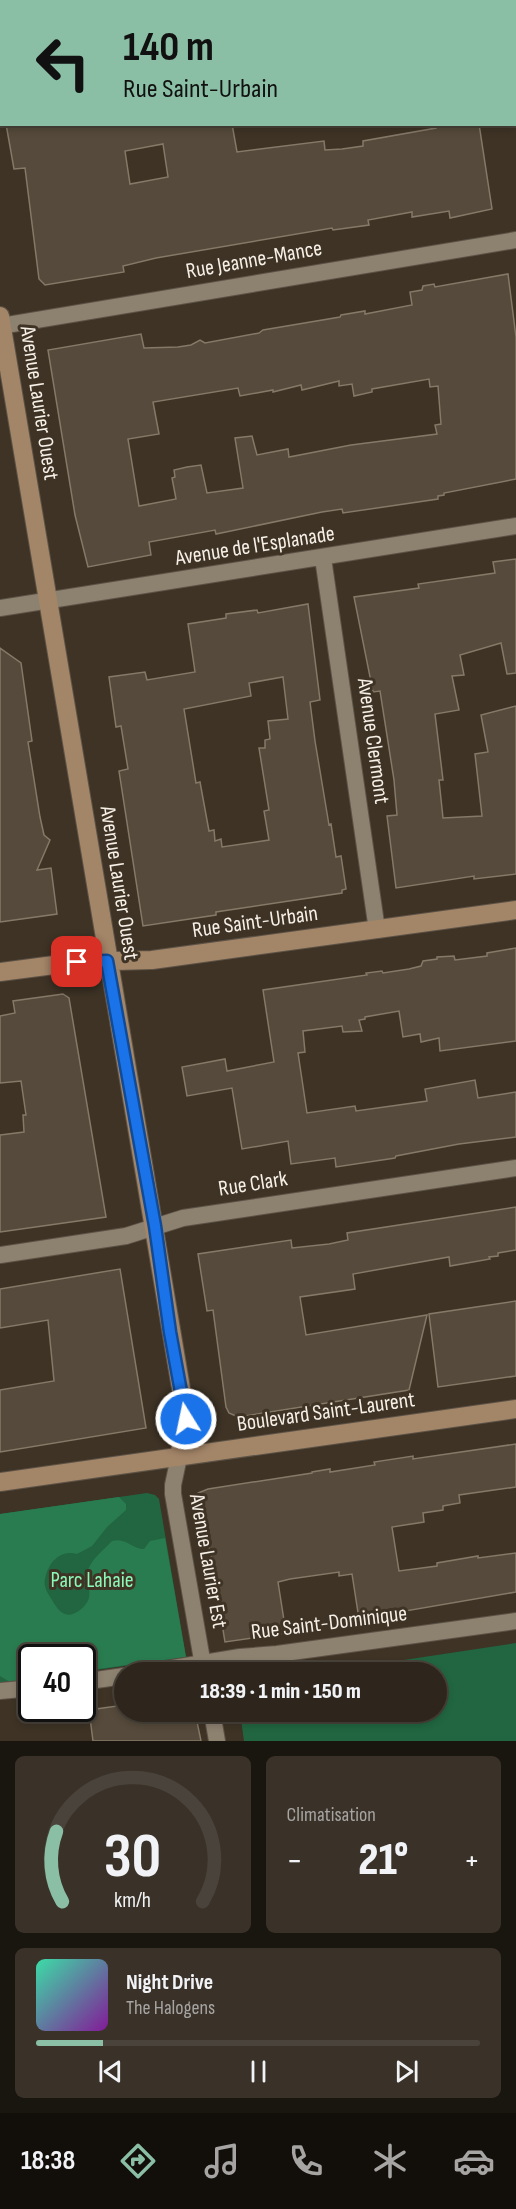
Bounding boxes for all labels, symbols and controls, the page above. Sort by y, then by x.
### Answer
text: 140 m [123,22,214,73]
icon: left [24,24,102,102]
text: Rue Saint-Urbain [123,73,278,105]
street label: Rue Jeanne-Mance [184,235,324,285]
street label: Avenue Laurier Ouest [13,323,65,482]
street label: Avenue de l'Esplanade [172,520,337,572]
street label: Avenue Clermont [351,675,395,806]
street label: Avenue Laurier Ouest [93,803,145,962]
street label: Rue Saint-Urbain [191,900,319,944]
pin [51,936,102,987]
icon: arrive [60,945,93,978]
street label: Rue Clark [216,1165,290,1203]
street label: Boulevard Saint-Laurent [235,1386,417,1438]
position arrow [154,1387,218,1451]
street label: Avenue Laurier Est [183,1491,233,1631]
park label: Parc Lahaie [50,1567,134,1594]
street label: Rue Saint-Dominique [249,1600,409,1646]
speed limit sign: 40 [18,1644,96,1722]
text: 18:39 · 1 min · 150 m [200,1678,361,1705]
text: Climatisation [287,1803,376,1827]
text: 30 [104,1820,162,1895]
text: 21° [358,1833,408,1888]
text: − [287,1841,303,1881]
text: + [464,1841,480,1881]
text: km/h [114,1888,151,1913]
text: Night Drive [126,1969,213,1996]
text: The Halogens [126,1996,215,2020]
icon: previous [94,2055,127,2088]
icon: pause [242,2055,275,2088]
icon: next [390,2055,423,2088]
icon: directions [117,2140,159,2182]
icon: music [201,2140,243,2182]
icon: phone [285,2140,327,2182]
icon: climate [369,2140,411,2182]
icon: car [453,2140,495,2182]
text: 18:38 [21,2145,75,2177]

